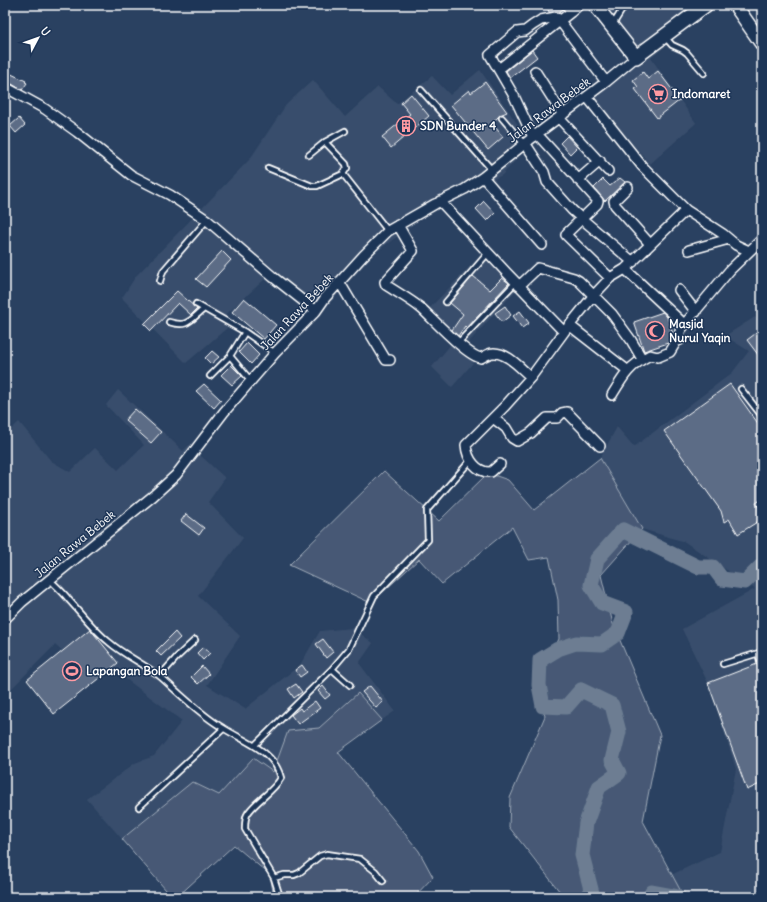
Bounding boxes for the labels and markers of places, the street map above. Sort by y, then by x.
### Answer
supermarket icon: Indomaret [647,83,669,105]
place label: Indomaret [672,86,731,101]
building icon: SDN Bunder 4 [395,115,417,137]
place label: SDN Bunder 4 [420,118,496,133]
place label: Masjid Nurul Yaqin [669,316,731,346]
mosque icon: Masjid Nurul Yaqin [644,320,666,342]
sports icon: Lapangan Bola [61,660,83,682]
place label: Lapangan Bola [86,663,168,679]

